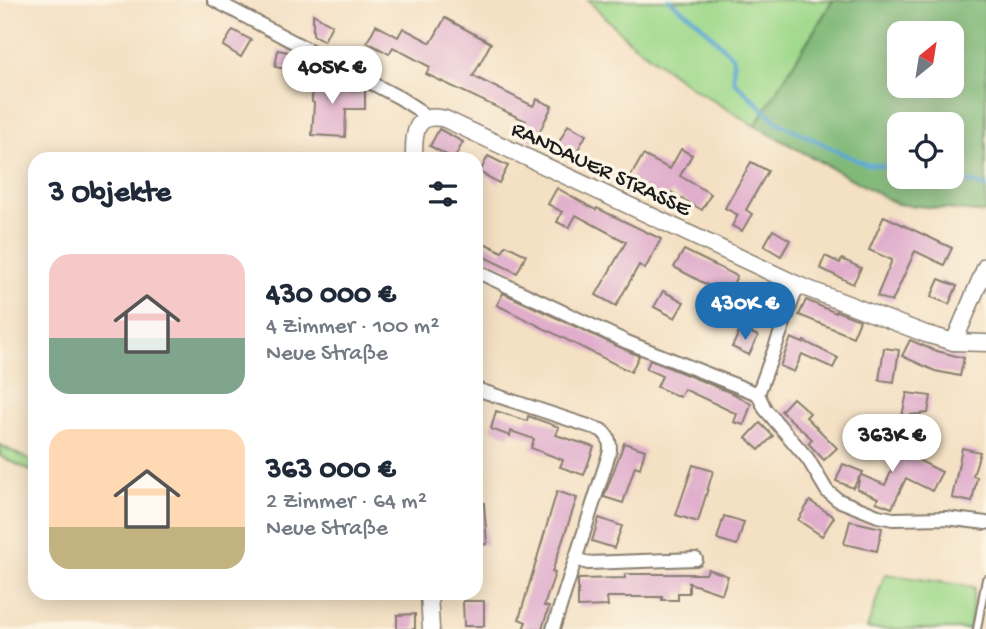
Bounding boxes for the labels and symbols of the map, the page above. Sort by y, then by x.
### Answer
north arrow [887,21,964,98]
pin: 405K € [275,46,389,106]
street label: RANDAUER STRASSE [506,117,696,224]
pin: 430K € [688,282,802,342]
pin: 363K € [835,414,949,474]

